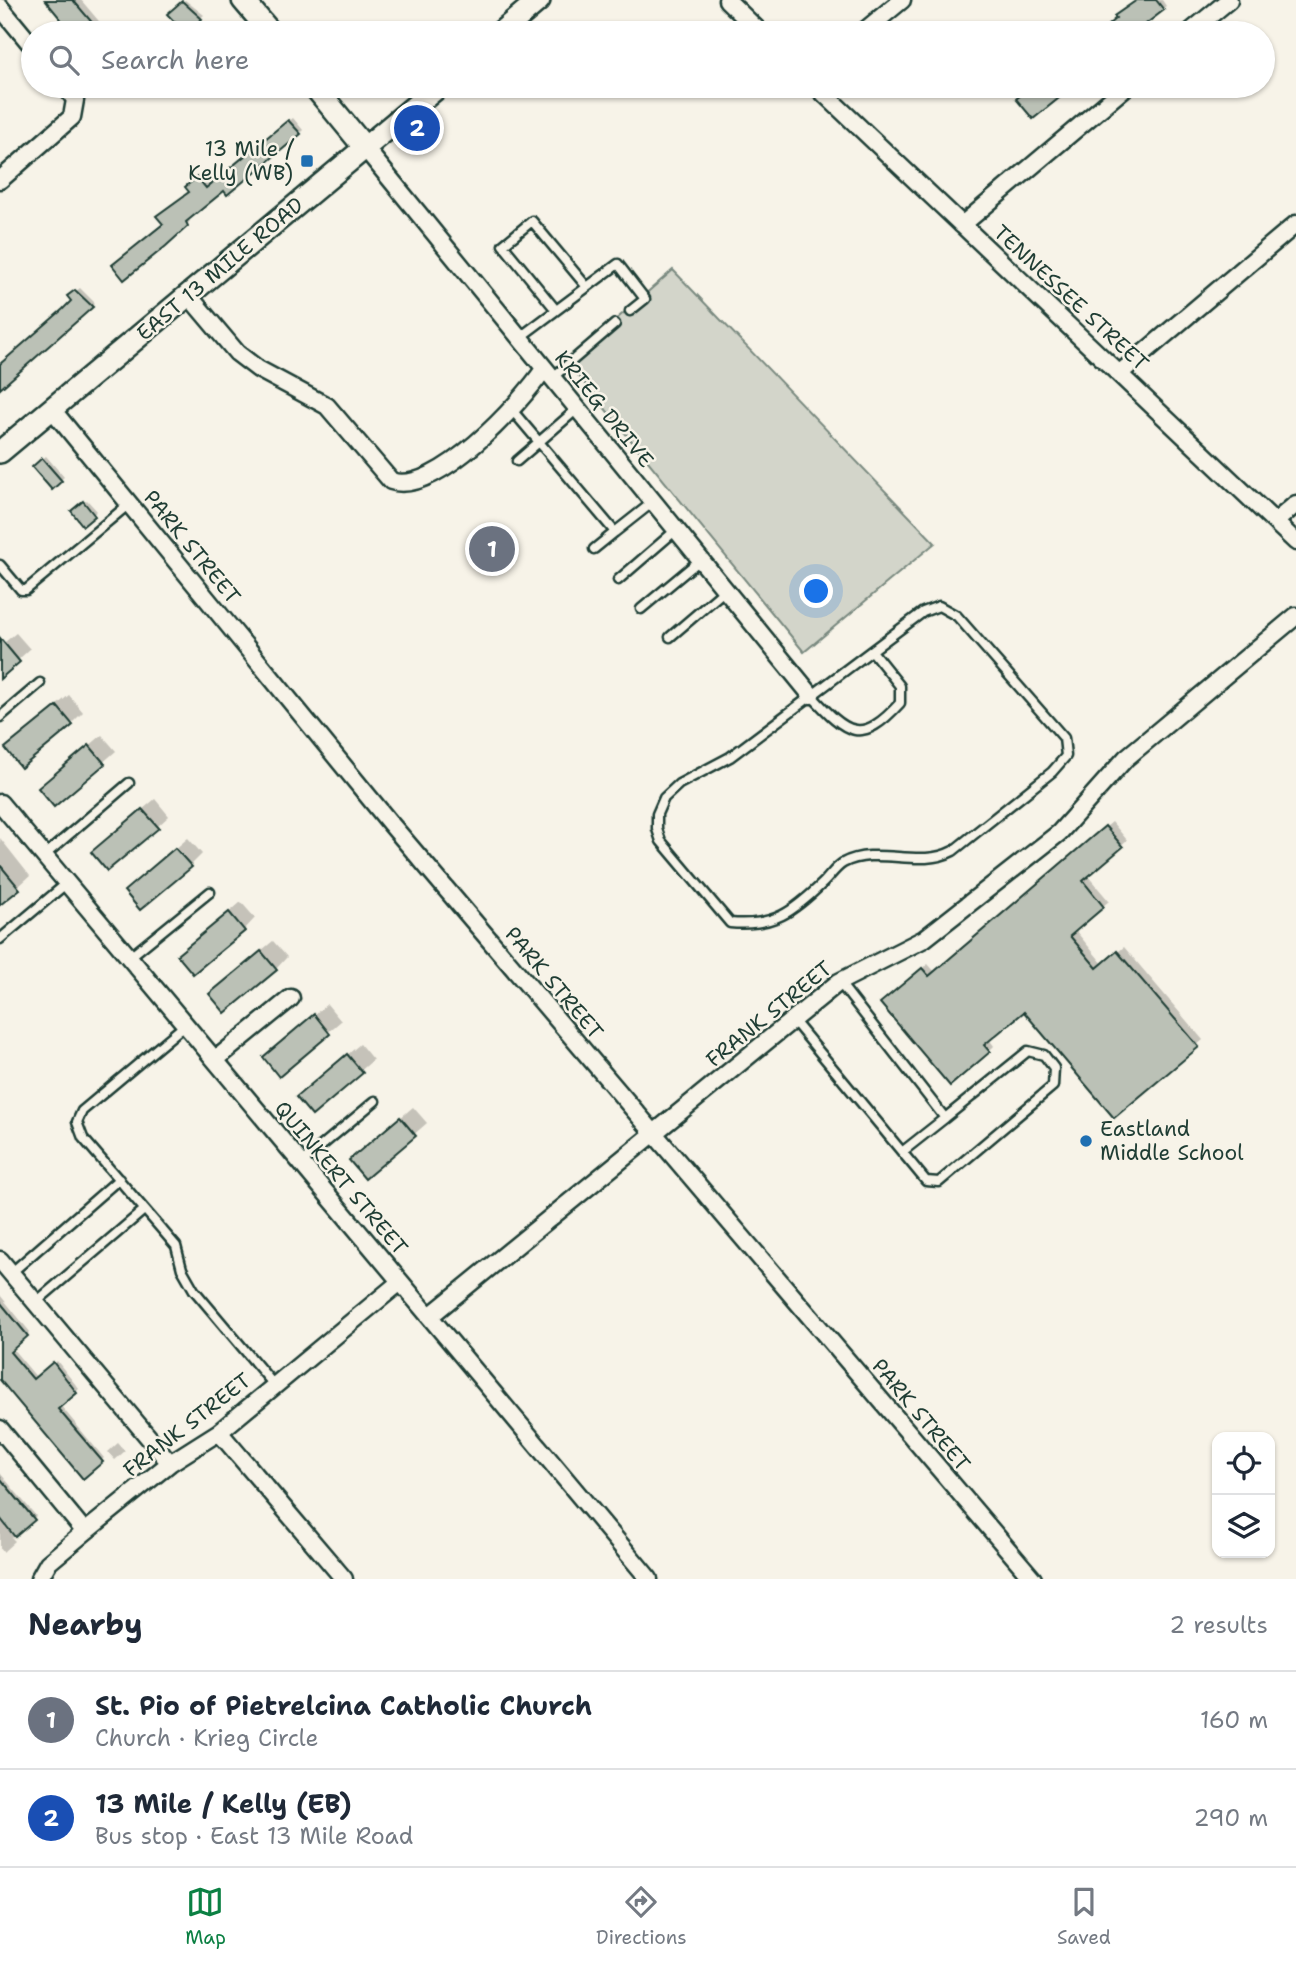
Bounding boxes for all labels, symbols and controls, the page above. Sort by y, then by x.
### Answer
search box [21,21,1275,98]
icon: search [45,41,83,79]
text: Search here [101,42,250,77]
pin: 2 [394,102,440,154]
place label: 13 Mile / Kelly (WB) [188,135,295,187]
marker: 13 Mile / Kelly (WB) [299,153,315,169]
street label: EAST 13 MILE ROAD [131,191,309,347]
street label: TENNESSEE STREET [987,219,1155,377]
street label: KRIEG DRIVE [548,345,660,473]
street label: PARK STREET [137,484,247,610]
pin: 1 [469,523,515,575]
your location [799,574,833,608]
street label: PARK STREET [499,921,609,1045]
street label: FRANK STREET [700,955,838,1073]
street label: QUINKERT STREET [268,1095,414,1261]
place label: Eastland Middle School [1100,1115,1244,1167]
marker: Eastland Middle School [1078,1133,1094,1149]
street label: PARK STREET [866,1353,976,1477]
street label: FRANK STREET [118,1366,256,1484]
map controls [1212,1432,1275,1558]
button: locate [1212,1432,1275,1495]
button: layers [1212,1495,1275,1558]
text: Nearby [28,1604,143,1645]
text: 2 results [1169,1610,1268,1640]
text: St. Pio of Pietrelcina Catholic Church [95,1688,592,1723]
text: 1 [46,1705,56,1735]
text: 160 m [1200,1705,1268,1735]
text: Church · Krieg Circle [95,1723,319,1753]
text: 13 Mile / Kelly (EB) [95,1786,352,1821]
text: 2 [43,1803,59,1833]
text: 290 m [1194,1803,1268,1833]
text: Bus stop · East 13 Mile Road [95,1821,413,1851]
tab: Map [185,1883,226,1950]
tab: Directions [596,1883,687,1950]
tab: Saved [1057,1883,1111,1950]

